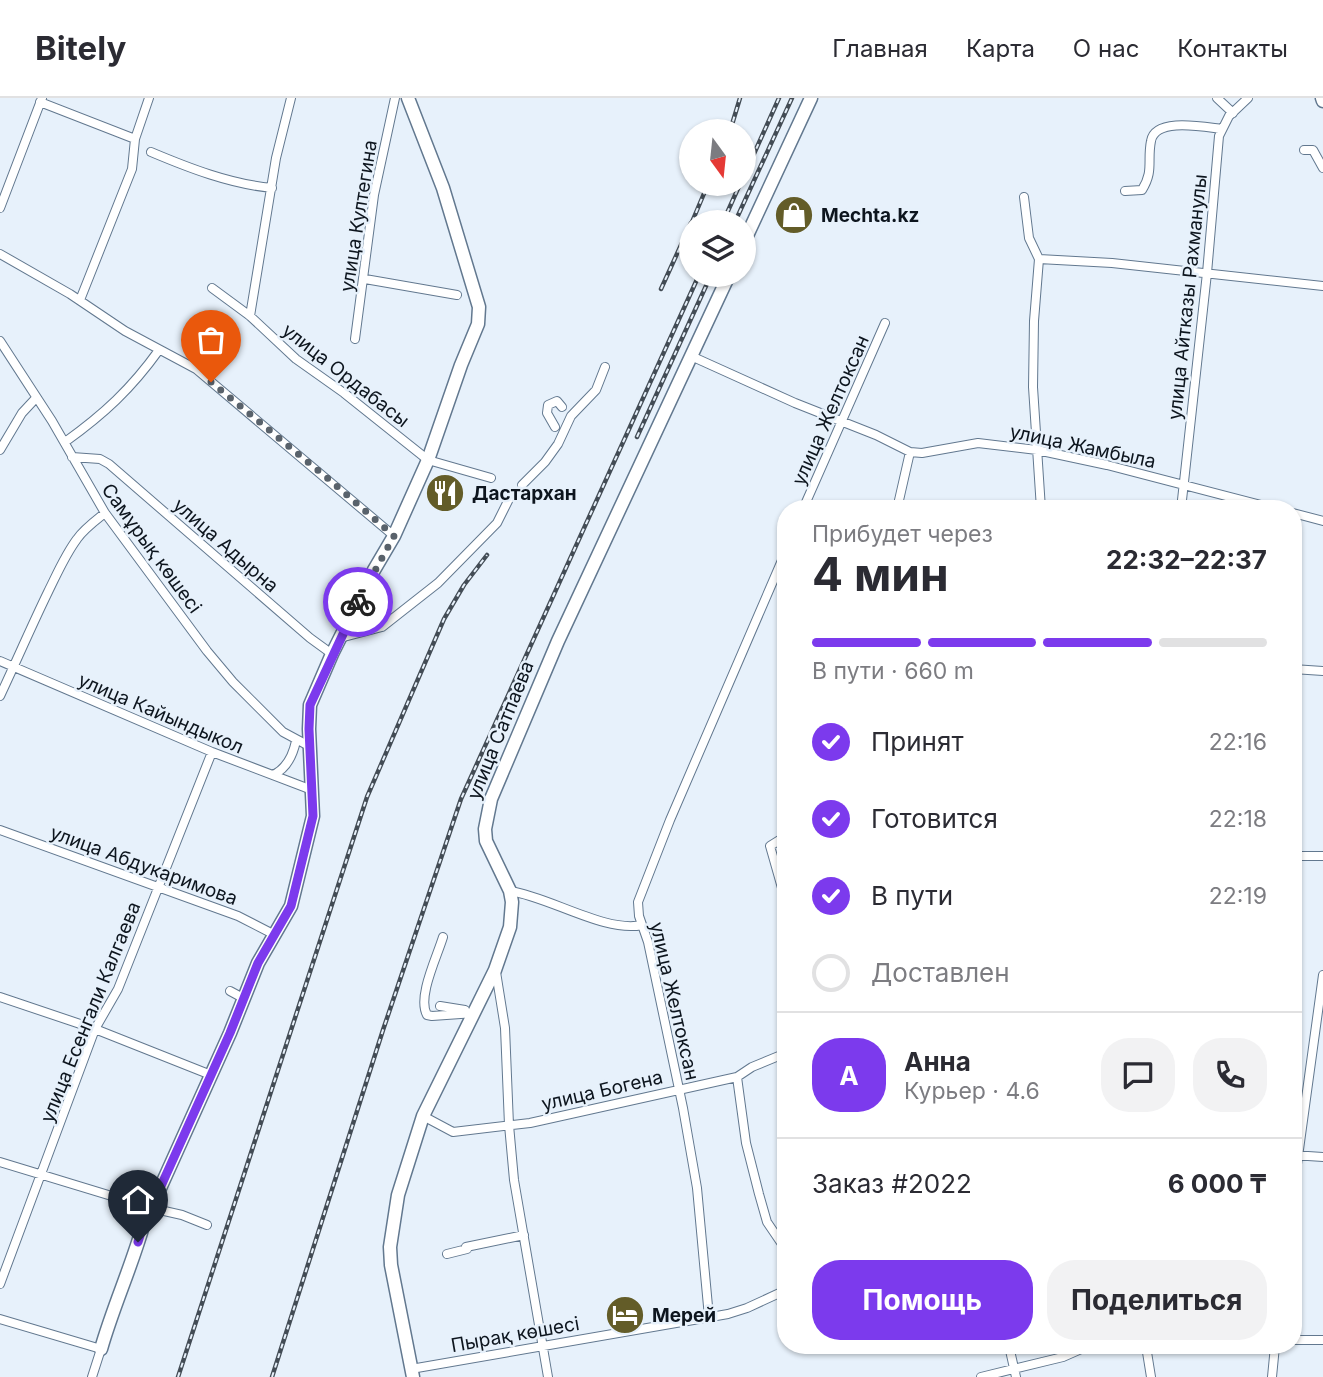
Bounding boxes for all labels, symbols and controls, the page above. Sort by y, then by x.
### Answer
text: Bitely [35,28,126,68]
text: Главная [832,34,928,63]
text: Карта [966,34,1035,63]
text: О нас [1073,34,1139,63]
text: Контакты [1177,34,1288,63]
north arrow [679,119,756,196]
map controls [679,119,756,287]
street label: улица Култегина [335,139,382,294]
street label: улица Айтказы Рахманулы [1163,173,1212,421]
shop icon: Mechta.kz [773,194,815,236]
place label: Mechta.kz [821,204,919,227]
button: layers [679,210,756,287]
pin [181,310,241,382]
street label: улица Ордабасы [278,319,414,432]
icon: bag [192,321,230,359]
street label: улица Желтоксан [787,332,874,489]
street label: улица Жамбыла [1008,420,1158,473]
restaurant icon: Дастархан [424,472,466,514]
street label: Самұрық көшесі [97,479,206,618]
place label: Дастархан [472,482,577,505]
street label: улица Адырна [168,493,283,597]
text: Прибудет через [812,520,993,548]
text: 22:32–22:37 [1106,544,1267,575]
text: 4 мин [812,546,949,602]
courier [323,567,393,637]
icon: bike [339,583,377,621]
text: В пути · 660 m [812,657,974,685]
street label: улица Сатпаева [462,658,539,803]
street label: улица Кайындыкол [75,668,247,759]
icon: check [812,723,850,761]
text: Принят [871,726,964,757]
text: 22:16 [1209,728,1267,756]
icon: check [812,800,850,838]
text: Готовится [871,803,998,834]
text: 22:18 [1209,805,1267,833]
street label: улица Абдукаримова [47,821,241,910]
icon: check [812,877,850,915]
text: В пути [871,880,953,911]
text: 22:19 [1209,882,1267,910]
street label: улица Есенгали Калгаева [36,898,145,1126]
street label: улица Желтоксан [645,920,704,1083]
text: Доставлен [871,957,1010,988]
button: chat [1101,1038,1175,1112]
button: phone [1193,1038,1267,1112]
text: Анна [904,1046,971,1077]
text: А [839,1060,859,1091]
street label: улица Богена [539,1065,665,1116]
text: Курьер · 4.6 [904,1077,1040,1105]
text: Заказ #2022 [812,1168,972,1199]
text: 6 000 ₸ [1168,1168,1267,1199]
pin [108,1170,168,1242]
icon: home [119,1181,157,1219]
button: Помощь [812,1260,1033,1340]
button: Поделиться [1047,1260,1267,1340]
hotel icon: Мерей [604,1294,646,1336]
place label: Мерей [652,1304,716,1327]
street label: Пырақ көшесі [449,1312,581,1357]

